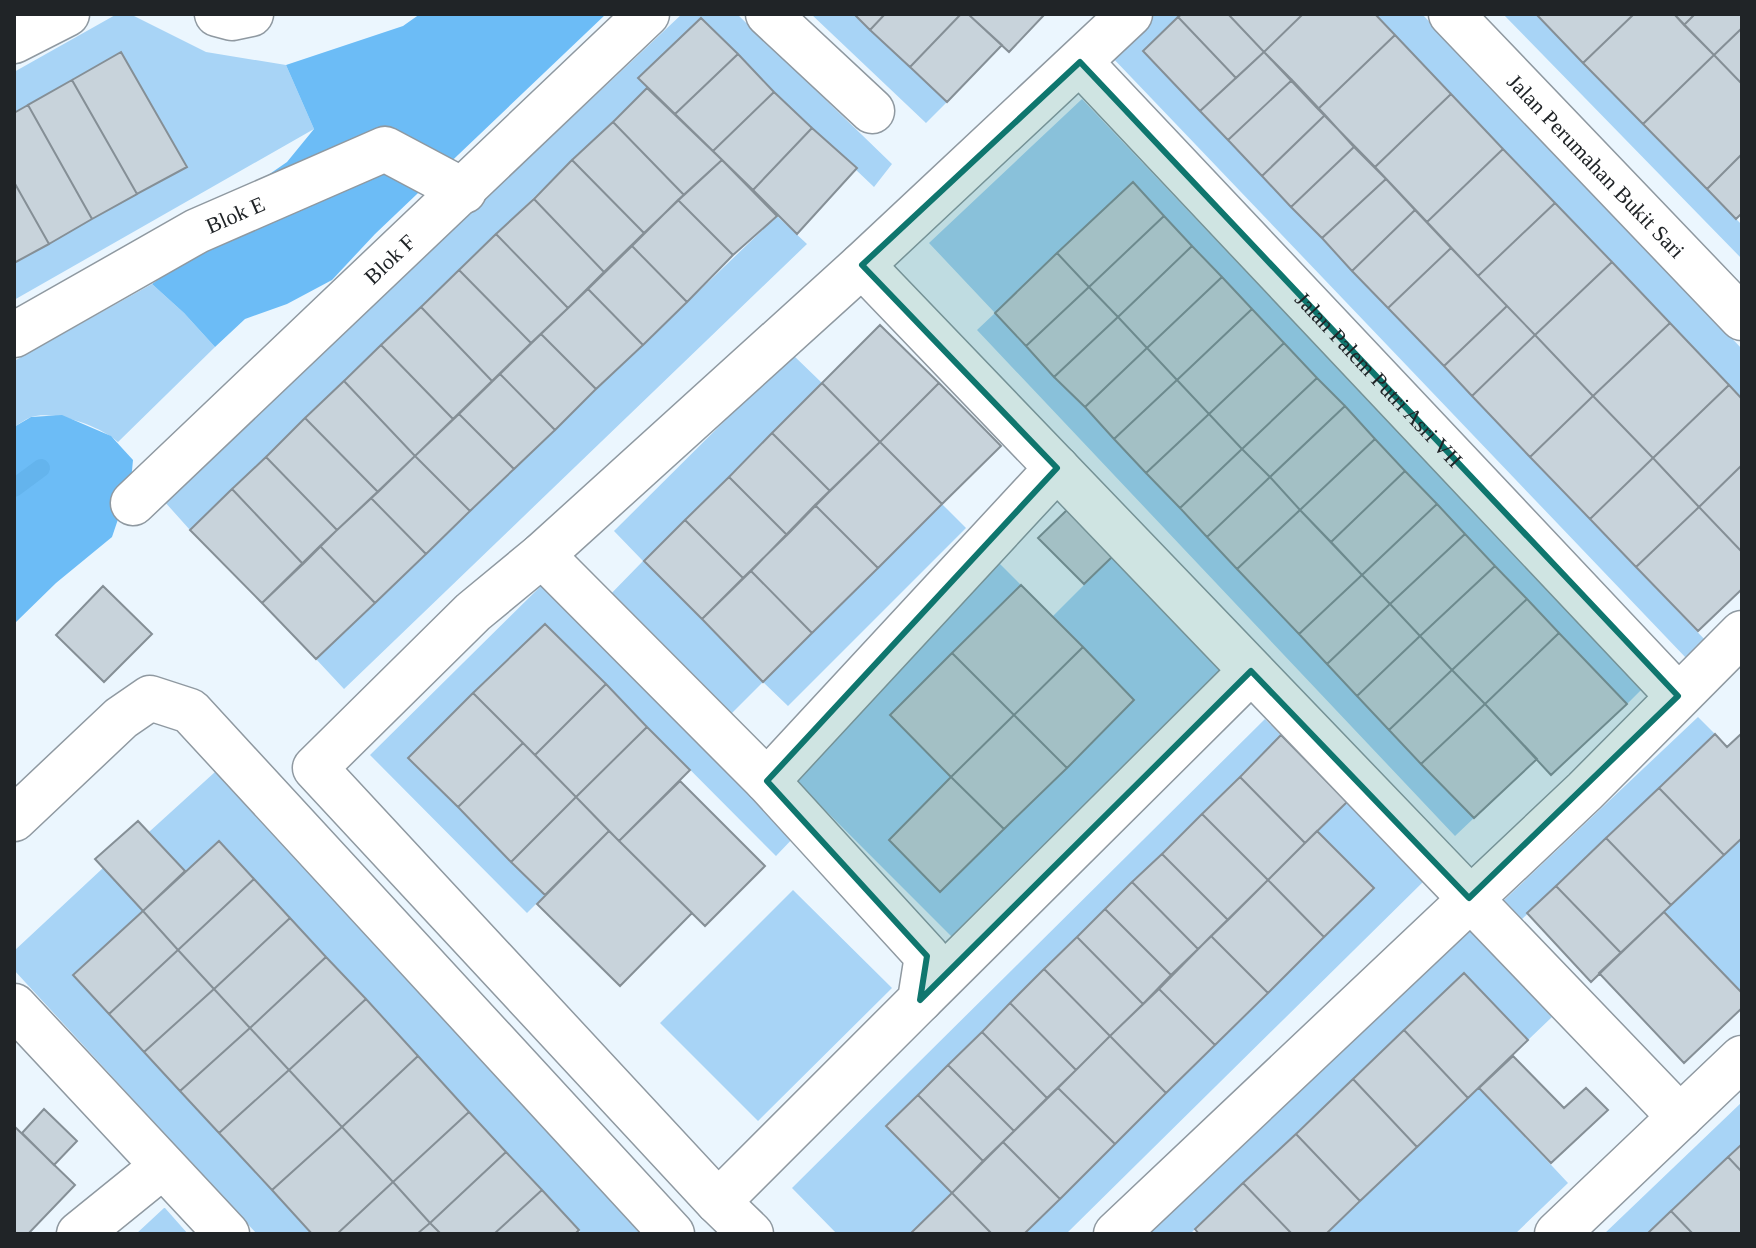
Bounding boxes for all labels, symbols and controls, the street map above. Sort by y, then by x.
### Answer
street label: Jalan Perumahan Bukit Sari [1502,69,1690,263]
street label: Blok E [202,191,269,239]
street label: Blok F [359,229,420,289]
street label: Jalan Palem Putri Asri VII [1290,287,1467,472]

